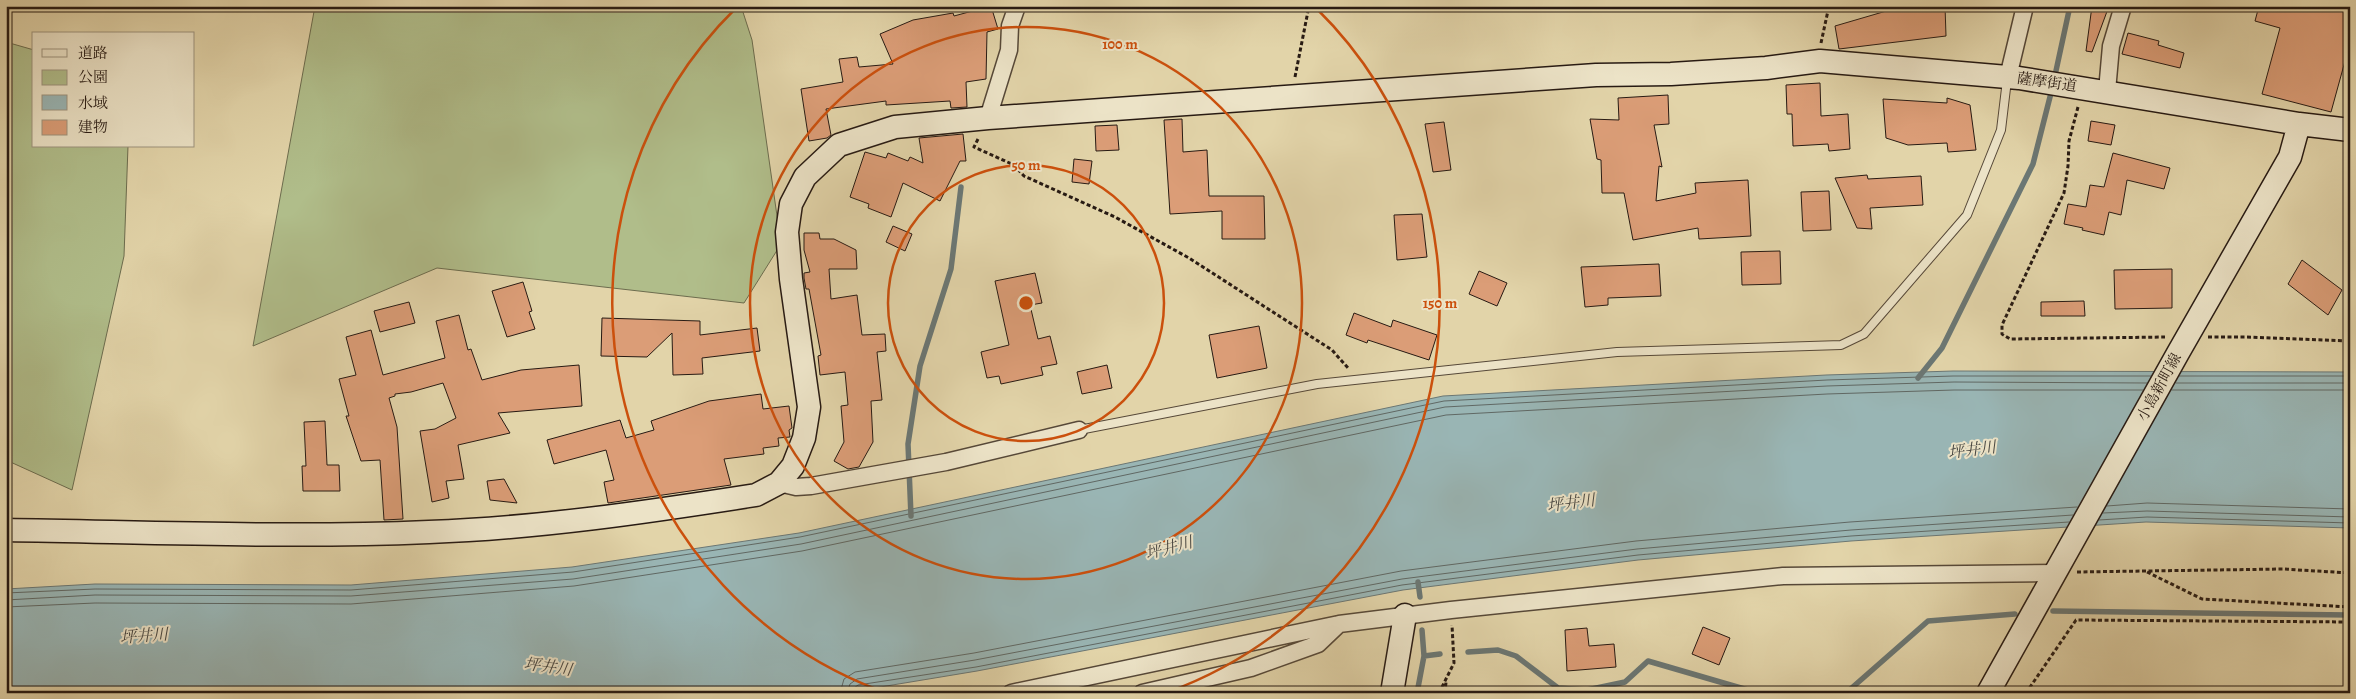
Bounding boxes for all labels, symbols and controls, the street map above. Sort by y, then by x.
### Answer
legend [32,32,195,148]
text: 100 m [1102,34,1138,54]
text: 道路 [78,43,108,63]
text: 公園 [78,67,108,87]
street label: 薩摩街道 [2016,68,2078,96]
text: 水域 [78,93,108,113]
text: 建物 [78,117,108,137]
text: 50 m [1011,155,1041,175]
text: 150 m [1423,293,1458,313]
centre of rings [1017,294,1035,312]
street label: 小島新町線 [2132,349,2186,425]
water label: 坪井川 [1947,436,1999,464]
water label: 坪井川 [1546,489,1598,517]
water label: 坪井川 [1143,531,1197,565]
water label: 坪井川 [119,623,171,649]
water label: 坪井川 [523,653,575,682]

